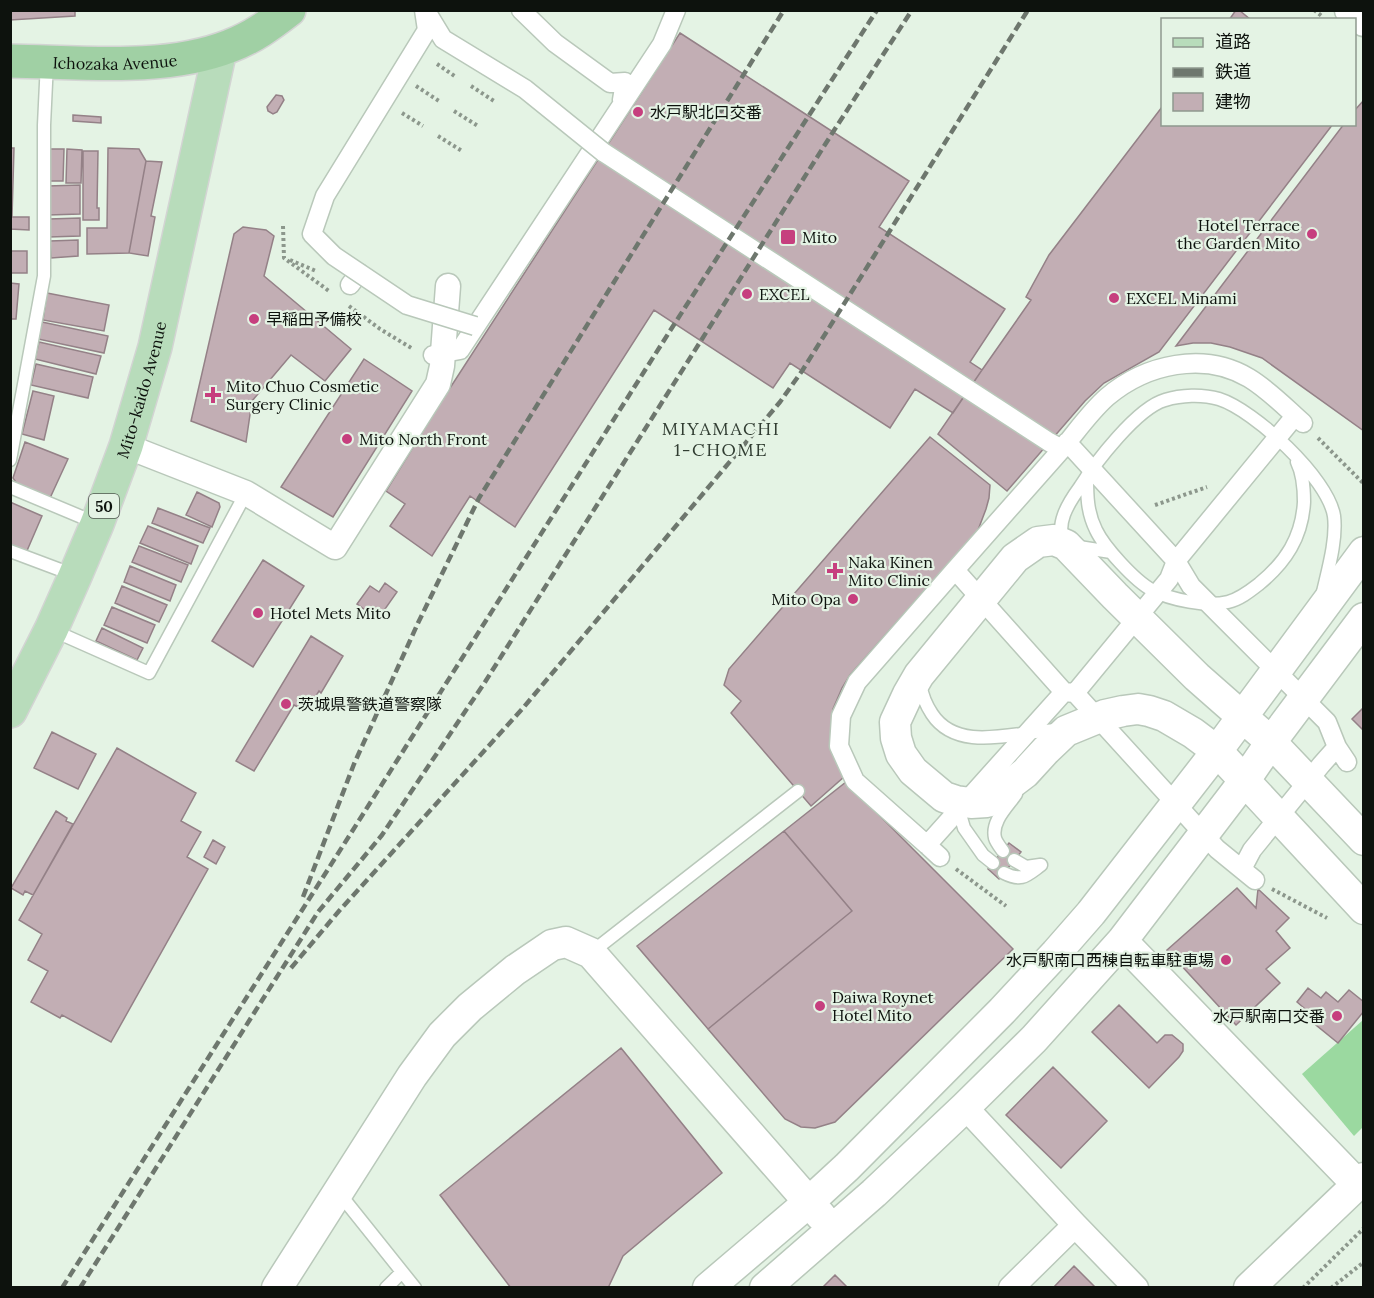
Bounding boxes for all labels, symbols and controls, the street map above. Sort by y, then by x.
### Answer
legend [1161,18,1356,126]
text: 道路 [1215,30,1251,53]
street label: Ichozaka Avenue [52,50,179,74]
text: 鉄道 [1215,60,1251,83]
text: 建物 [1215,90,1251,113]
place label: 水戸駅北口交番 [650,102,762,122]
marker: 水戸駅北口交番 [631,105,645,119]
place label: Hotel Terrace the Garden Mito [1177,215,1300,253]
place label: Mito [802,227,837,247]
marker: Hotel Terrace the Garden Mito [1305,227,1319,241]
marker: Mito [779,228,797,246]
place label: EXCEL [759,284,809,304]
marker: EXCEL [740,287,754,301]
place label: EXCEL Minami [1126,288,1237,308]
marker: EXCEL Minami [1107,291,1121,305]
place label: 早稲田予備校 [266,309,362,329]
marker: 早稲田予備校 [247,312,261,326]
street label: Mito-kaido Avenue [112,319,170,461]
place label: Mito Chuo Cosmetic Surgery Clinic [226,376,379,414]
marker: Mito Chuo Cosmetic Surgery Clinic [204,386,222,404]
district label: MIYAMACHI 1-CHOME [662,417,780,461]
place label: Mito North Front [359,429,488,449]
marker: Mito North Front [340,432,354,446]
road number: 50 [89,494,119,518]
place label: Naka Kinen Mito Clinic [848,552,933,590]
marker: Naka Kinen Mito Clinic [826,562,844,580]
place label: Mito Opa [771,589,841,609]
marker: Mito Opa [846,592,860,606]
place label: Hotel Mets Mito [270,603,391,623]
marker: Hotel Mets Mito [251,606,265,620]
place label: 茨城県警鉄道警察隊 [298,694,442,714]
marker: 茨城県警鉄道警察隊 [279,697,293,711]
place label: 水戸駅南口西棟自転車駐車場 [1006,950,1214,970]
marker: 水戸駅南口西棟自転車駐車場 [1219,953,1233,967]
place label: Daiwa Roynet Hotel Mito [832,987,935,1025]
marker: Daiwa Roynet Hotel Mito [813,999,827,1013]
place label: 水戸駅南口交番 [1213,1006,1325,1026]
marker: 水戸駅南口交番 [1330,1009,1344,1023]

